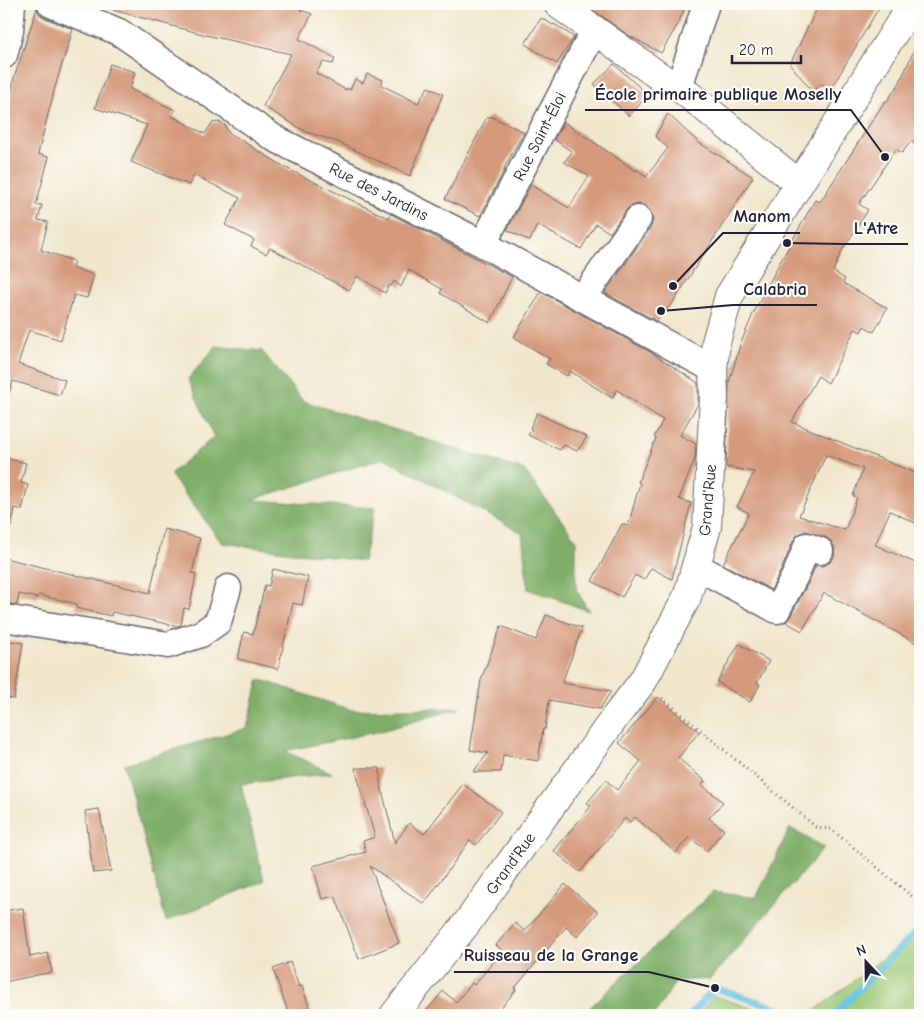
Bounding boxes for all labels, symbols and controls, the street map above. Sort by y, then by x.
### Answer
scale bar [732,32,800,64]
text: 20 m [739,41,773,59]
callout: École primaire publique Moselly [585,77,851,110]
text: École primaire publique Moselly [595,83,842,105]
street label: Rue Saint-Éloi [509,89,570,184]
street label: Rue des Jardins [326,159,431,225]
callout: Manom [723,200,800,233]
text: Manom [733,206,791,227]
callout: L'Atre [844,211,908,244]
text: L'Atre [854,218,898,239]
callout: Calabria [733,272,817,305]
text: Calabria [743,279,807,300]
street label: Grand'Rue [696,463,720,537]
street label: Grand'Rue [482,829,539,898]
north arrow [842,936,892,986]
callout: Ruisseau de la Grange [454,939,649,972]
text: N [854,941,869,960]
text: Ruisseau de la Grange [464,945,638,966]

